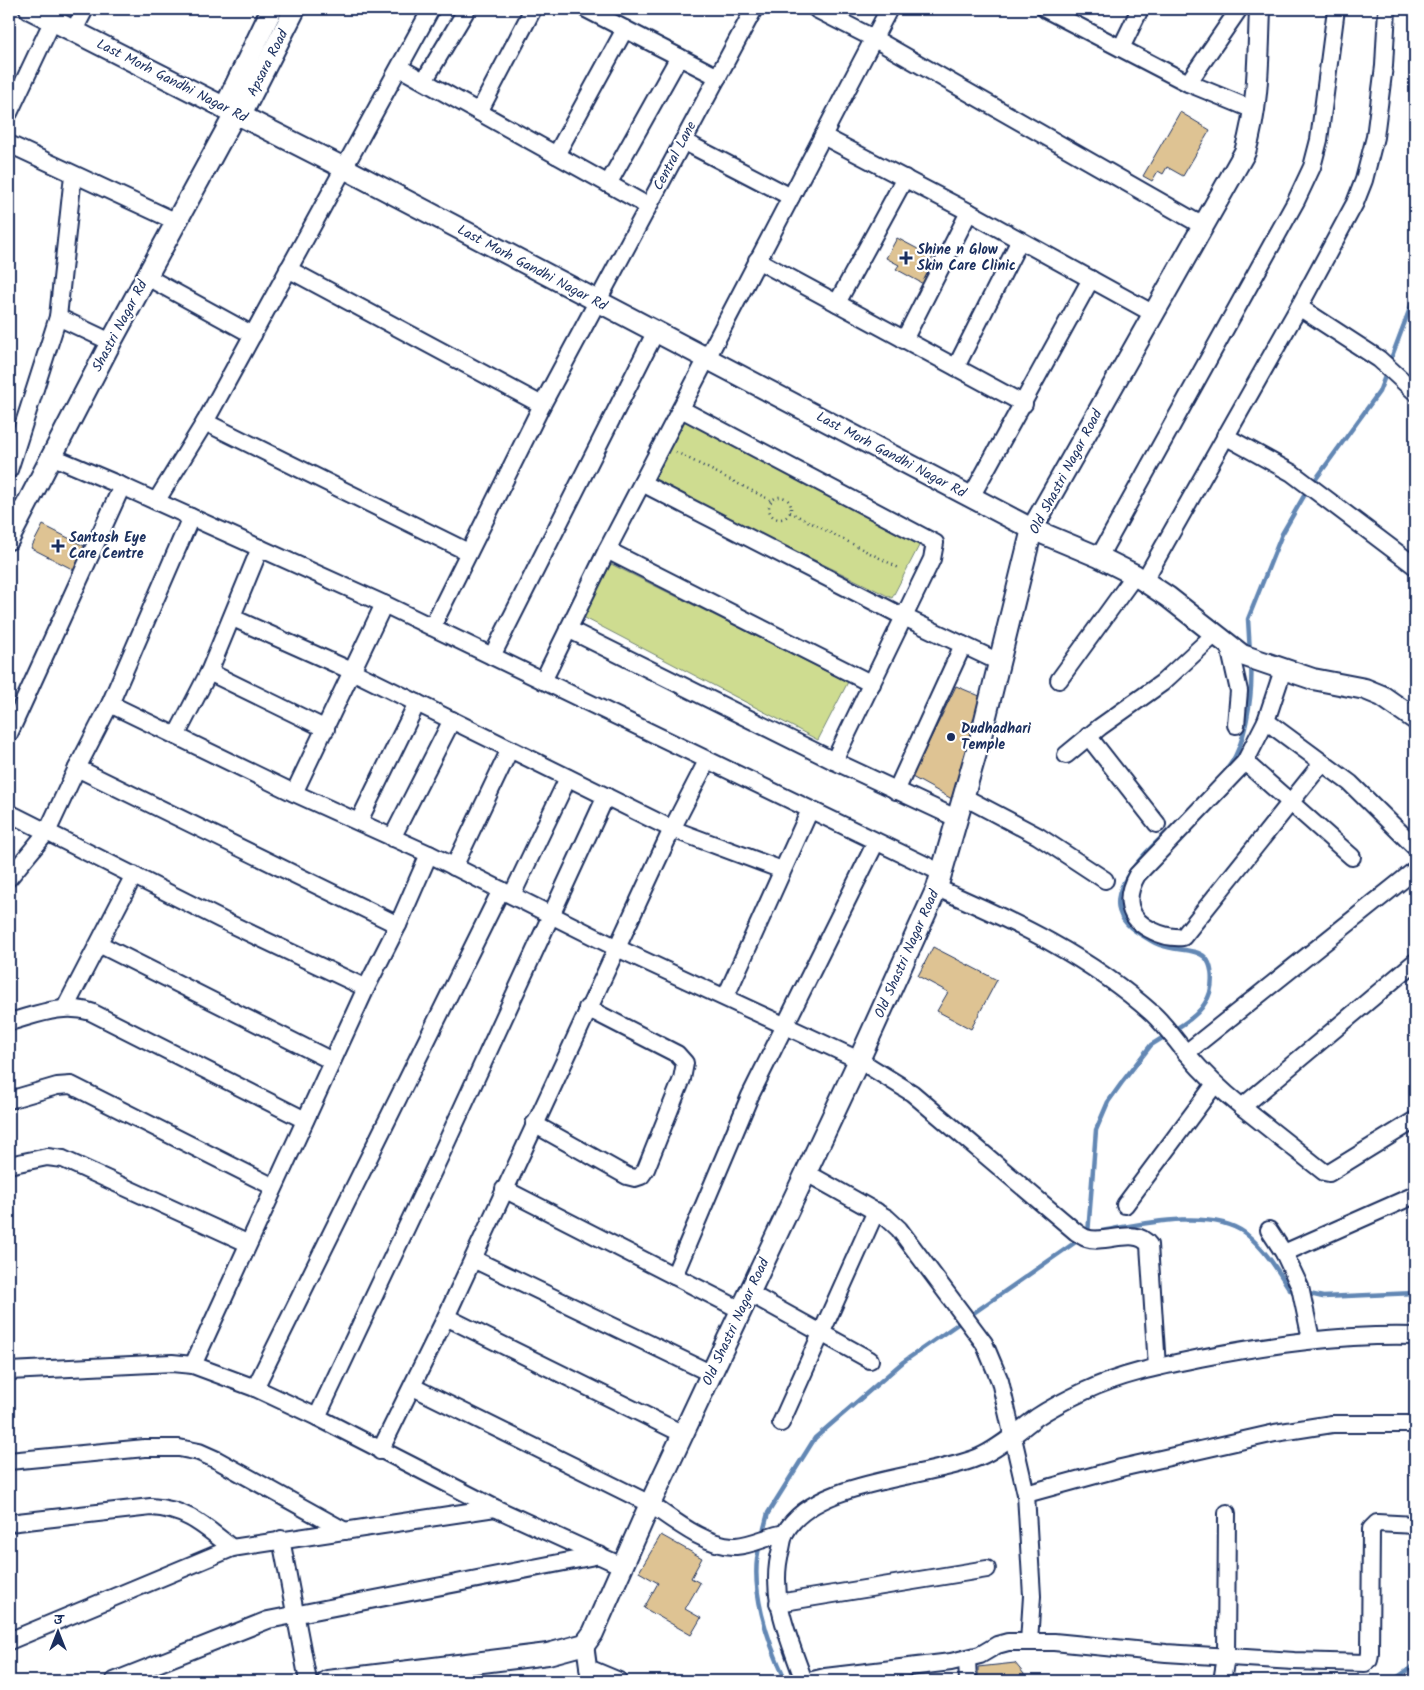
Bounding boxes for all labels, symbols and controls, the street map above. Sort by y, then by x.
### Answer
street label: Apsara Road [242,25,295,100]
street label: Last Morh Gandhi Nagar Rd [93,33,252,129]
street label: Central Lane [647,117,703,195]
street label: Last Morh Gandhi Nagar Rd [453,219,612,317]
place label: Shine n Glow Skin Care Clinic [917,239,1016,277]
marker: Shine n Glow Skin Care Clinic [899,251,913,265]
street label: Shastri Nagar Rd [87,275,154,376]
street label: Old Shastri Nagar Road [1024,405,1109,538]
street label: Last Morh Gandhi Nagar Rd [812,406,971,504]
place label: Santosh Eye Care Centre [69,527,146,565]
marker: Santosh Eye Care Centre [51,539,65,553]
place label: Dudhadhari Temple [961,718,1031,756]
marker: Dudhadhari Temple [945,731,957,743]
street label: Old Shastri Nagar Road [869,885,946,1022]
street label: Old Shastri Nagar Road [697,1254,776,1389]
north arrow [32,1608,82,1658]
text: उ [54,1609,66,1631]

